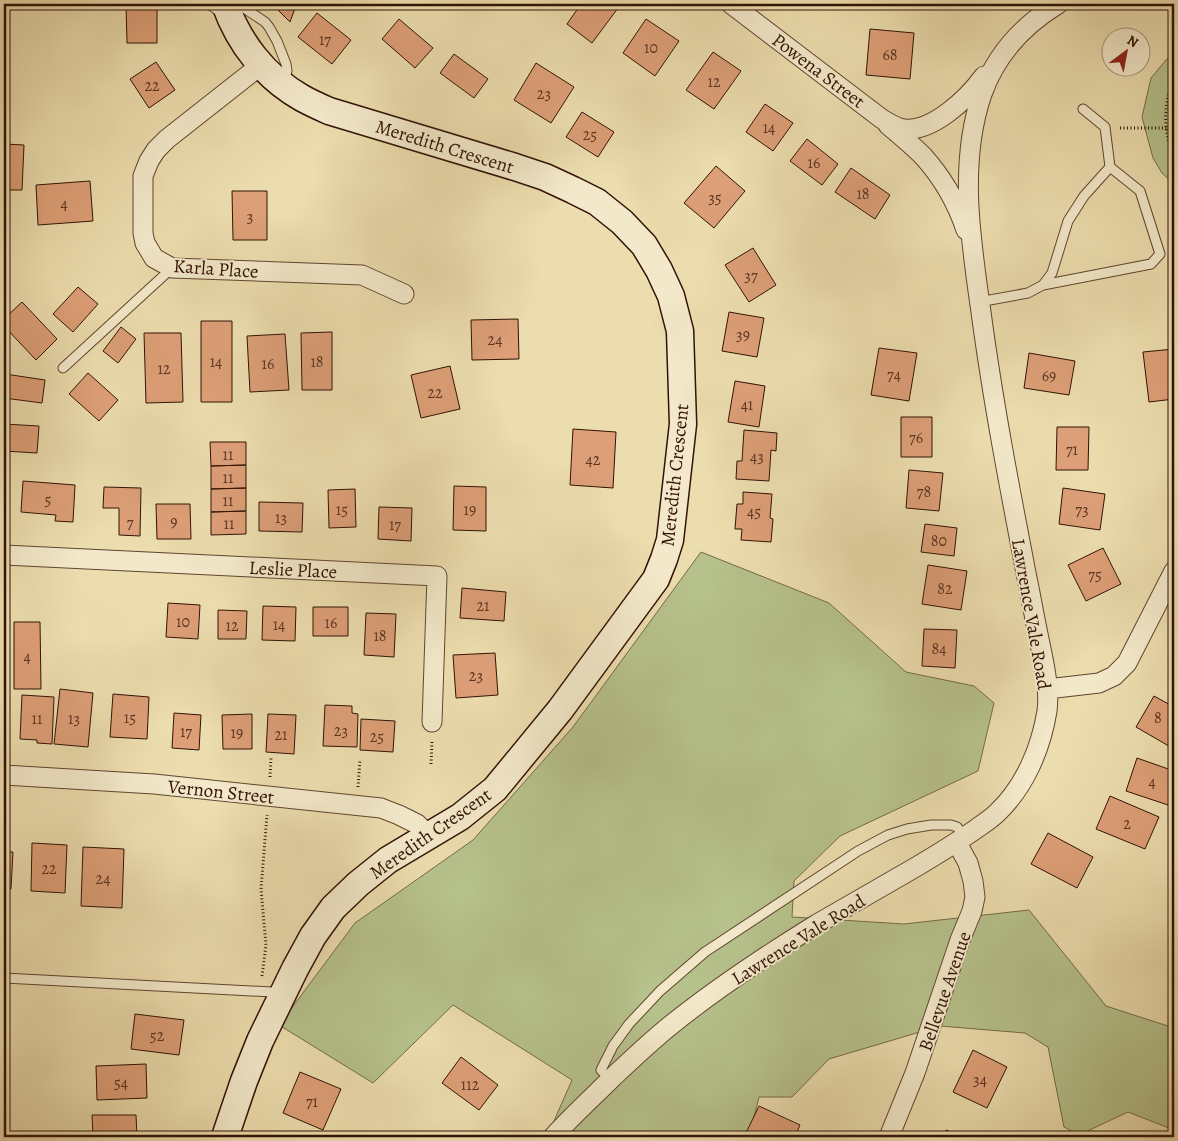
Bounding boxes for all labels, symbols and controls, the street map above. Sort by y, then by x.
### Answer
street label: Powena Street [767,27,870,114]
north arrow [1100,28,1150,78]
house number: 17 [319,29,331,51]
text: N [1123,31,1142,52]
house number: 10 [644,37,658,59]
house number: 68 [882,44,898,66]
house number: 12 [707,71,721,93]
house number: 22 [144,75,160,97]
house number: 23 [537,83,551,105]
street label: Meredith Crescent [372,114,517,180]
house number: 14 [763,117,775,139]
house number: 25 [583,124,597,146]
house number: 16 [808,152,820,174]
house number: 18 [856,183,870,205]
house number: 35 [708,187,722,209]
house number: 4 [60,193,68,215]
house number: 3 [247,206,253,228]
street label: Karla Place [172,253,259,285]
house number: 37 [744,265,758,287]
house number: 39 [736,324,750,346]
house number: 24 [488,329,502,351]
house number: 14 [210,351,222,373]
house number: 18 [310,351,324,373]
house number: 16 [262,353,274,375]
house number: 12 [157,358,171,380]
house number: 74 [887,364,901,386]
house number: 69 [1042,365,1056,387]
house number: 22 [427,382,443,404]
house number: 41 [741,394,754,416]
street label: Meredith Crescent [655,402,695,548]
house number: 76 [909,427,923,449]
house number: 71 [1066,439,1079,461]
house number: 11 [223,444,234,466]
house number: 43 [750,446,764,468]
house number: 42 [586,449,601,471]
house number: 11 [223,467,234,489]
house number: 78 [917,481,931,503]
house number: 5 [45,489,52,511]
house number: 11 [223,490,234,512]
house number: 15 [336,499,348,521]
house number: 19 [464,499,476,521]
house number: 73 [1075,499,1089,521]
house number: 45 [747,501,761,523]
house number: 13 [275,507,287,529]
house number: 9 [170,511,178,533]
house number: 7 [127,512,134,534]
house number: 11 [224,513,235,535]
house number: 17 [389,514,401,536]
house number: 80 [931,530,947,552]
street label: Lawrence Vale Road [1005,537,1057,693]
street label: Leslie Place [248,555,338,585]
house number: 75 [1088,564,1102,586]
house number: 82 [937,578,953,600]
house number: 21 [476,595,490,617]
house number: 10 [176,611,190,633]
house number: 16 [325,612,337,634]
house number: 14 [273,614,285,636]
house number: 12 [225,615,239,637]
house number: 18 [373,625,387,647]
house number: 84 [931,638,947,660]
house number: 4 [23,646,31,668]
house number: 23 [469,665,483,687]
house number: 15 [124,707,136,729]
house number: 8 [1154,707,1162,729]
house number: 11 [32,708,43,730]
house number: 13 [68,708,80,730]
house number: 23 [334,720,348,742]
house number: 17 [180,721,192,743]
house number: 19 [231,722,243,744]
house number: 21 [274,724,288,746]
house number: 25 [370,726,384,748]
house number: 4 [1148,771,1156,793]
street label: Vernon Street [165,773,275,811]
street label: Meredith Crescent [364,782,497,886]
house number: 2 [1123,813,1131,835]
house number: 22 [41,858,57,880]
house number: 24 [96,868,110,890]
street label: Lawrence Vale Road [727,888,871,991]
street label: Bellevue Avenue [912,928,978,1055]
house number: 52 [150,1025,165,1047]
house number: 34 [973,1069,987,1091]
house number: 54 [114,1072,128,1094]
house number: 112 [461,1074,480,1096]
house number: 71 [306,1091,319,1113]

